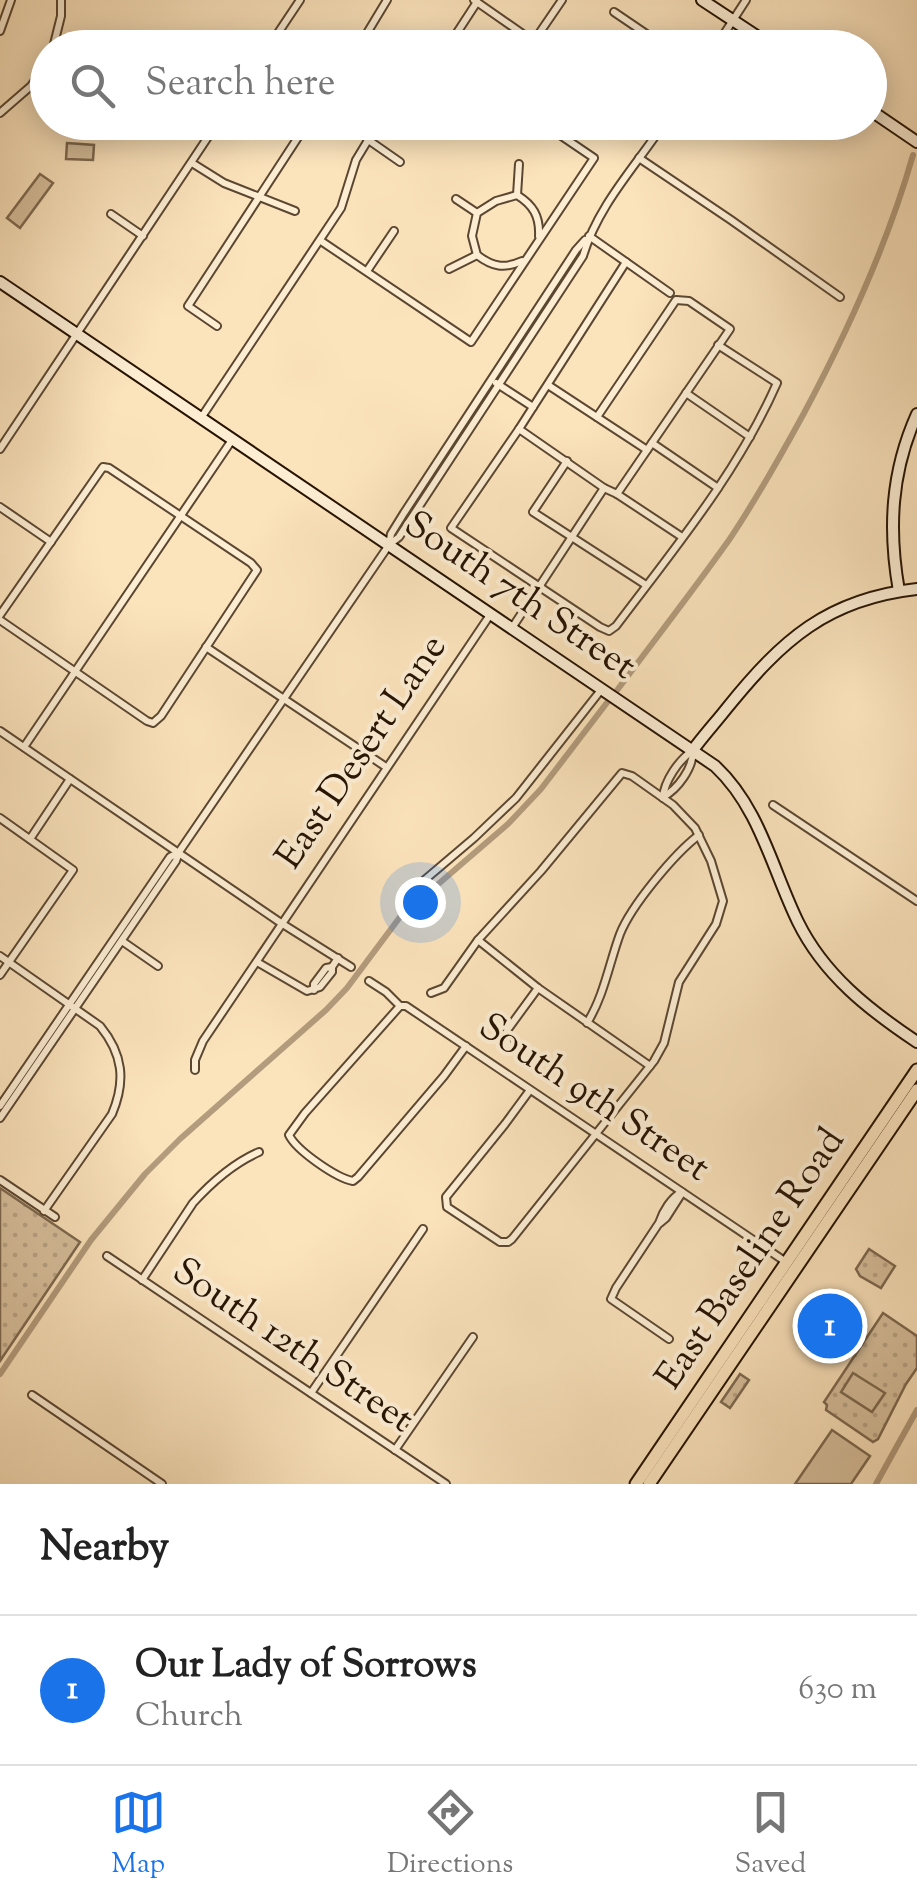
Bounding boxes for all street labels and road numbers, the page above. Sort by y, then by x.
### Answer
street label: South 7th Street [392,499,646,695]
street label: East Desert Lane [264,625,462,881]
street label: South 9th Street [467,1002,719,1196]
street label: East Baseline Road [644,1118,860,1402]
street label: South 12th Street [161,1246,423,1448]

